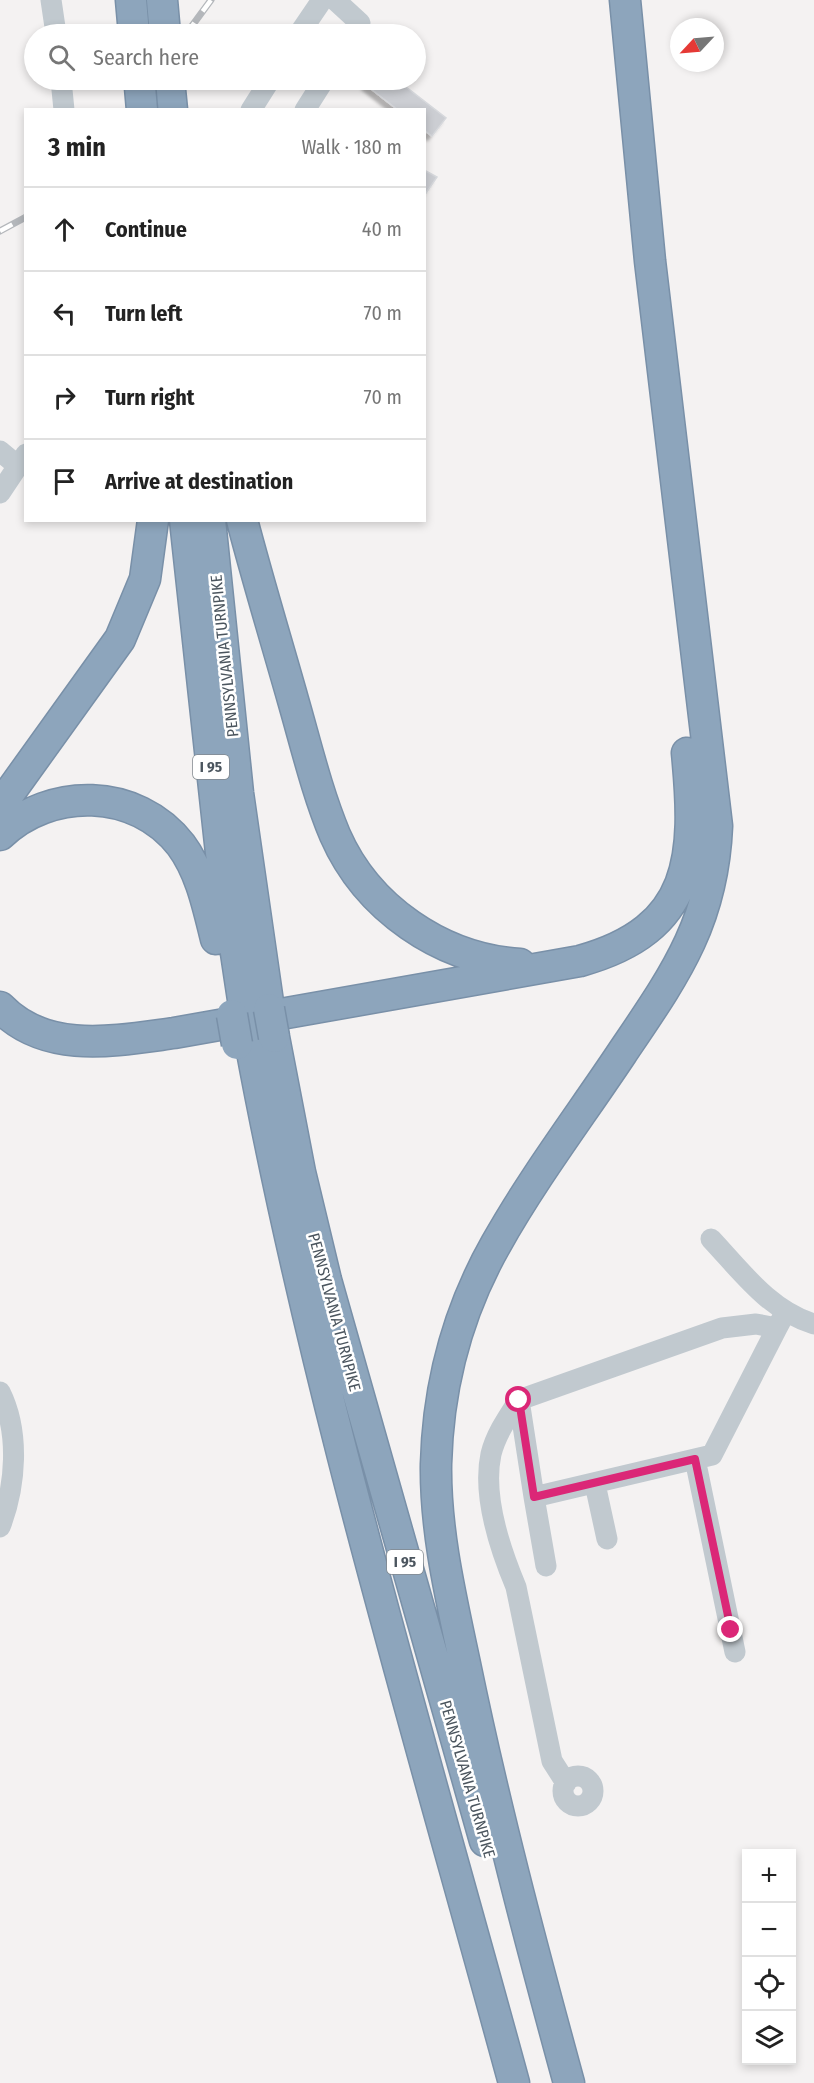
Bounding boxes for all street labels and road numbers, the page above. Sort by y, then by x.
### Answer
street label: PENNSYLVANIA TURNPIKE [207,574,242,738]
road number: I 95 [193,755,229,779]
street label: PENNSYLVANIA TURNPIKE [304,1231,365,1393]
road number: I 95 [387,1550,423,1574]
street label: PENNSYLVANIA TURNPIKE [436,1698,499,1860]

